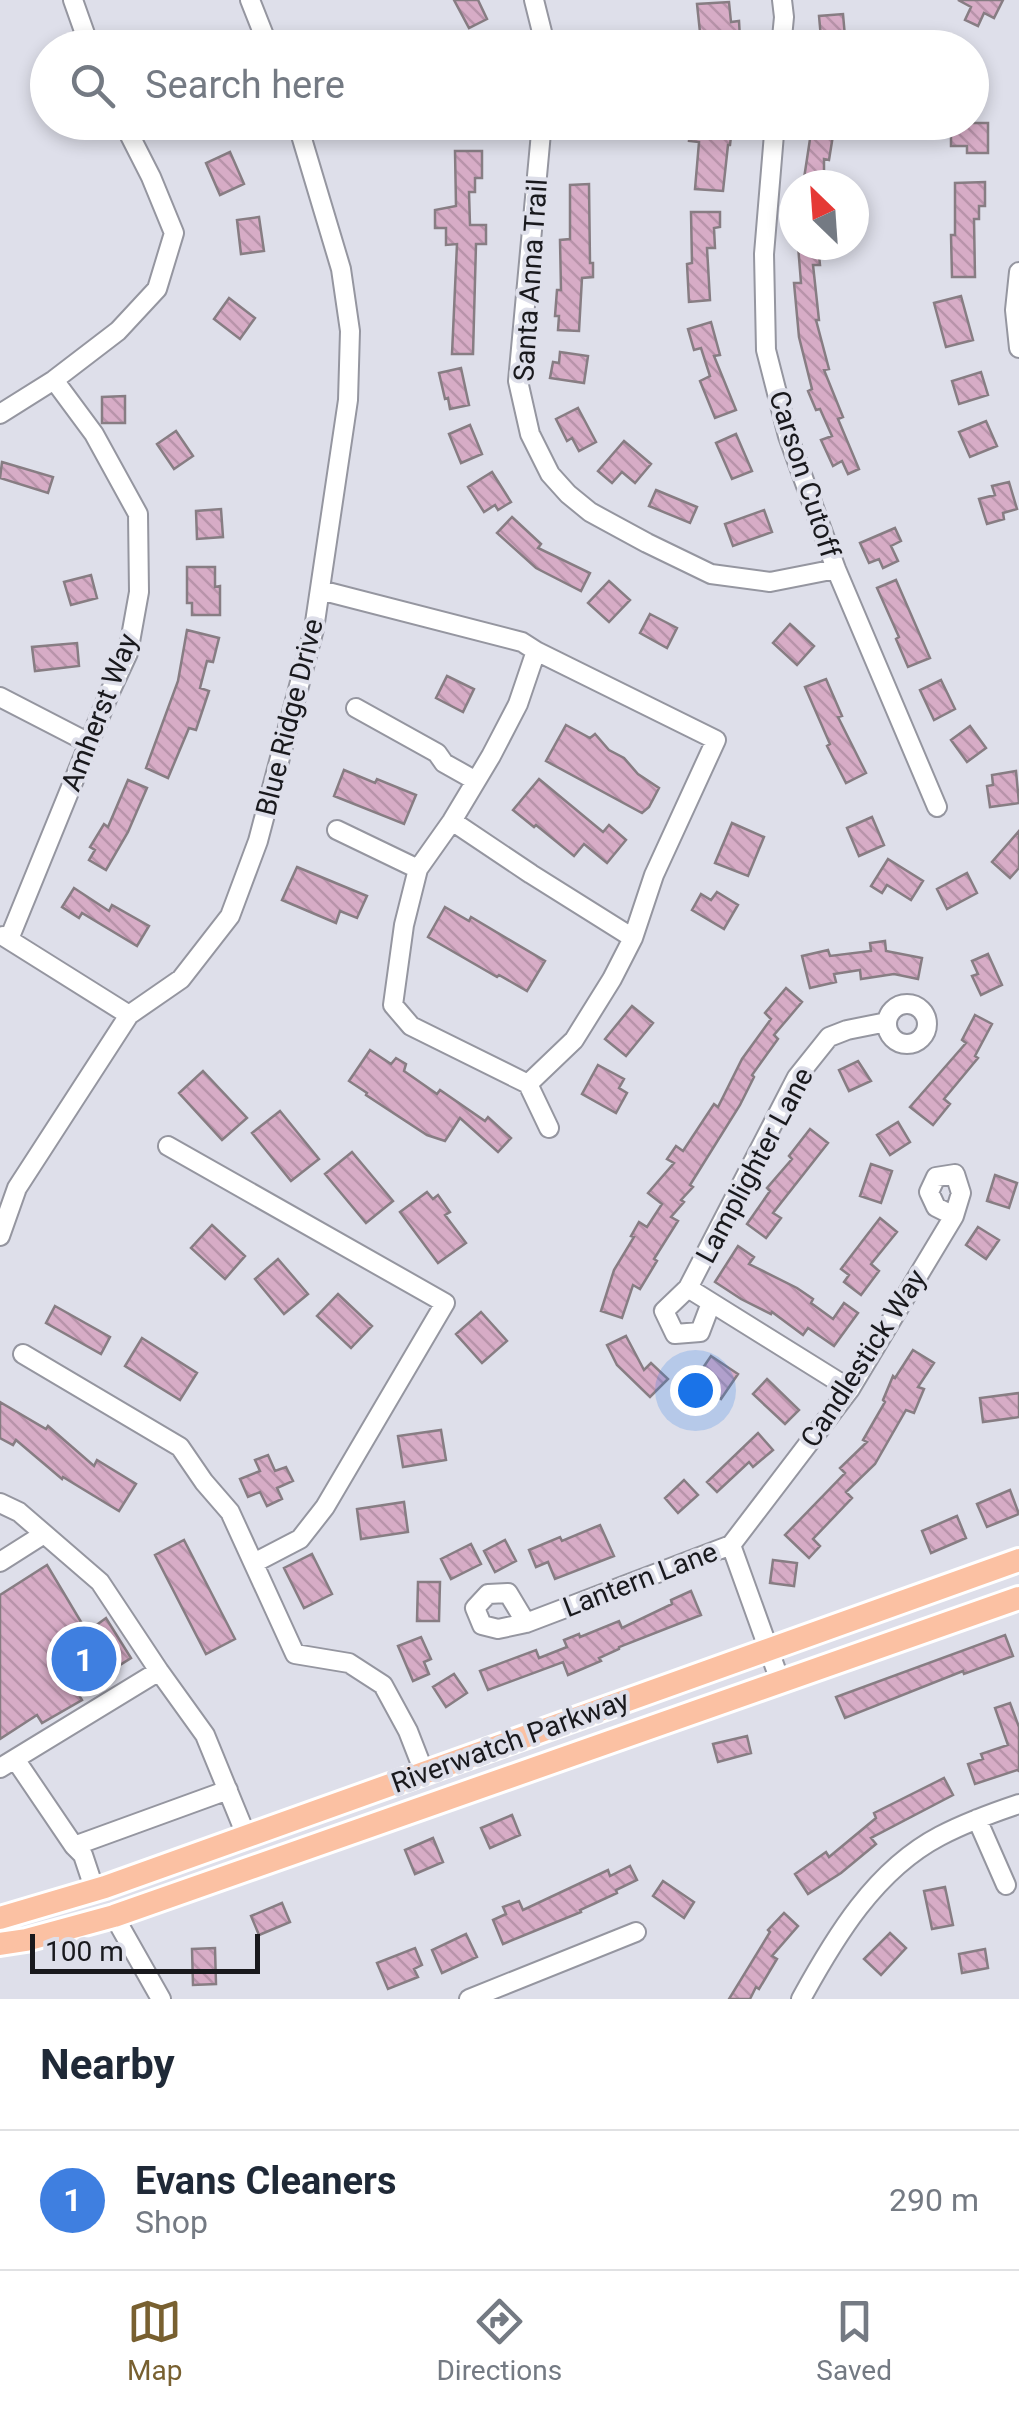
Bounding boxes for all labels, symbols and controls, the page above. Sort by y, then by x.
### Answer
search box [30,30,989,140]
icon: search [65,58,120,113]
text: Search here [145,63,345,107]
north arrow [779,170,869,260]
street label: Santa Anna Trail [507,178,554,382]
street label: Carson Cutoff [762,386,847,562]
street label: Blue Ridge Drive [249,615,330,819]
street label: Amherst Way [54,629,145,795]
street label: Lamplighter Lane [689,1062,820,1269]
street label: Candlestick Way [794,1263,933,1453]
your location [670,1365,721,1416]
street label: Lantern Lane [559,1535,722,1624]
pin: 1 [52,1622,116,1696]
street label: Riverwatch Parkway [387,1683,633,1800]
scale bar [30,1929,260,1974]
text: 100 m [45,1935,124,1968]
text: Nearby [40,2040,175,2089]
text: Evans Cleaners [135,2159,397,2203]
text: 1 [63,2181,82,2219]
text: 290 m [889,2181,979,2219]
text: Shop [135,2203,208,2241]
tab: Map [127,2294,182,2387]
tab: Directions [436,2294,562,2387]
tab: Saved [816,2294,892,2387]

